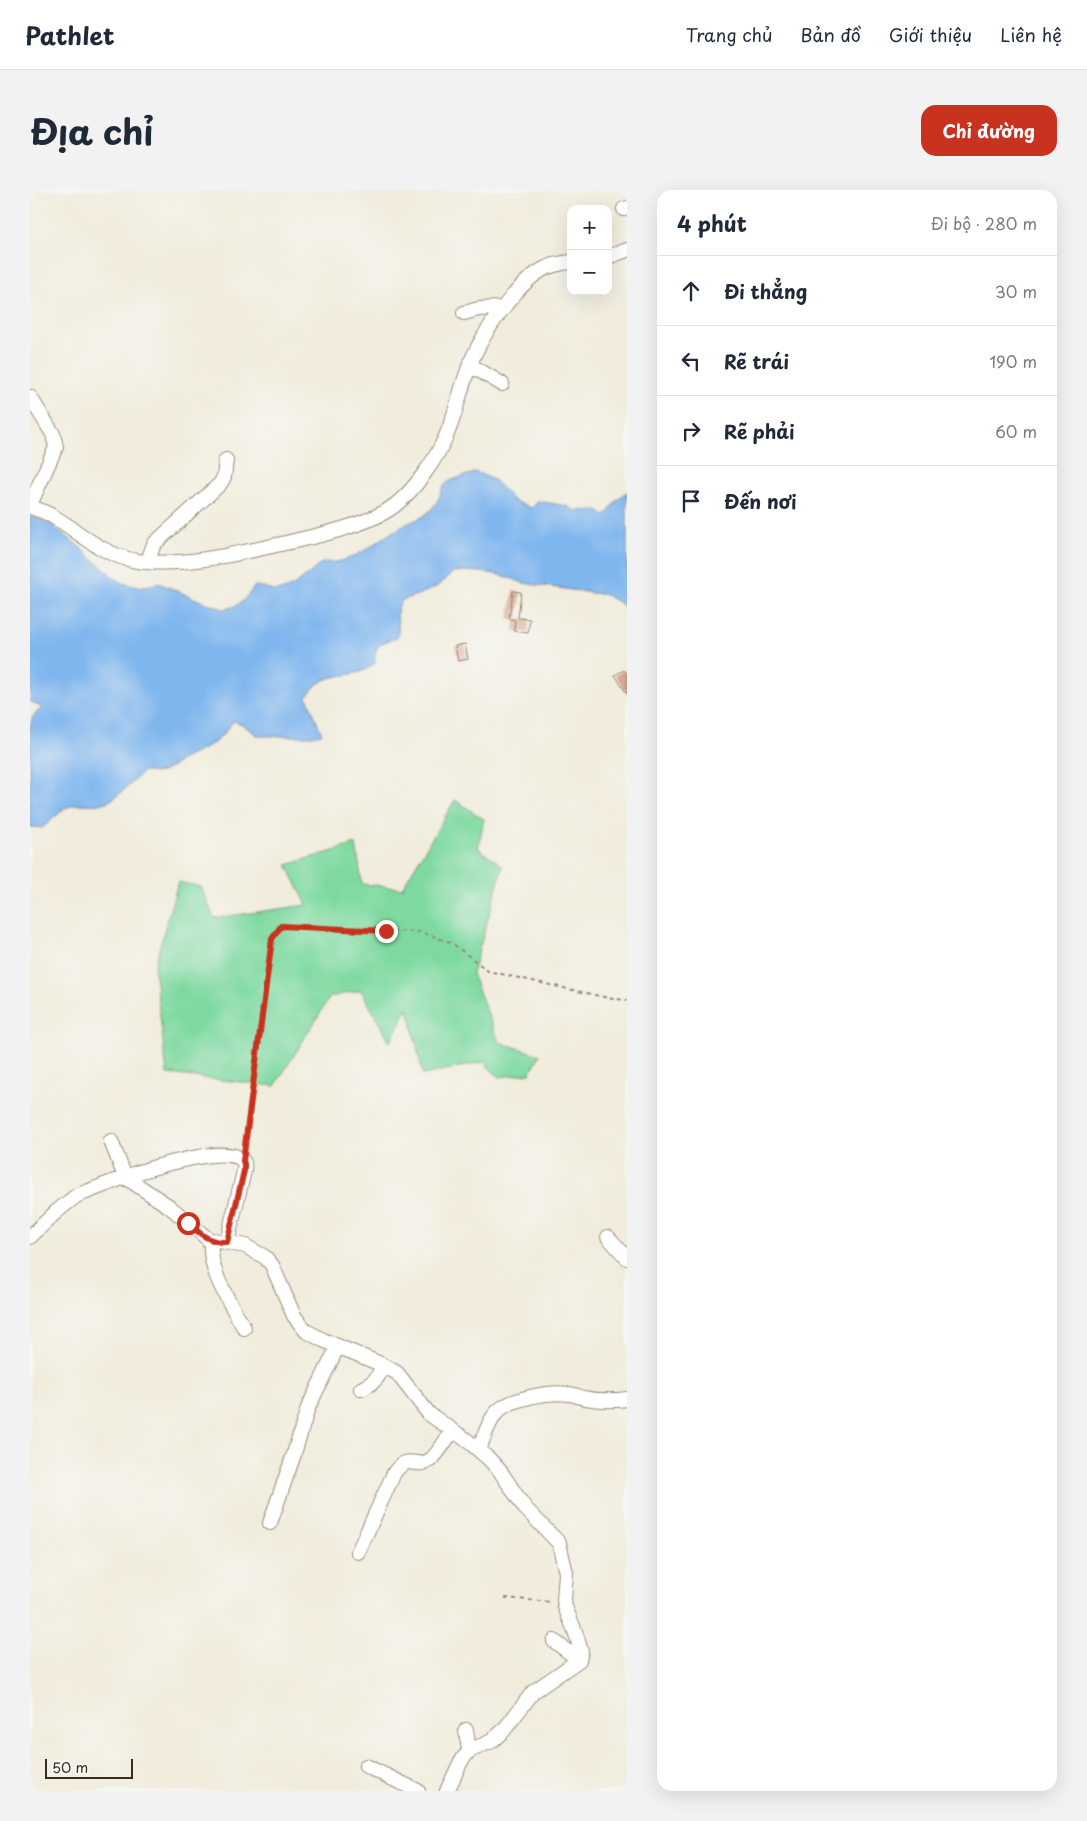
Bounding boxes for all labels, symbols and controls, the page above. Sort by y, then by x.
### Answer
text: Pathlet [25,17,115,53]
text: Trang chủ [686,21,773,48]
text: Bản đồ [801,21,861,48]
text: Giới thiệu [889,21,972,48]
text: Liên hệ [1000,21,1062,48]
text: Địa chỉ [30,104,153,157]
button: Chỉ đường [921,105,1057,156]
map controls [567,205,612,295]
button: + [567,205,612,250]
text: 4 phút [677,207,747,239]
text: Đi bộ · 280 m [931,211,1037,235]
button: − [567,250,612,295]
icon: ahead [677,277,705,305]
text: Đi thẳng [724,277,807,305]
text: 30 m [995,279,1037,303]
icon: left [677,347,705,375]
text: Rẽ trái [724,347,789,375]
text: 190 m [989,349,1037,373]
icon: right [677,417,705,445]
text: Rẽ phải [724,417,795,445]
text: 60 m [995,419,1037,443]
icon: arrive [677,487,705,515]
text: Đến nơi [724,487,797,515]
route end [375,920,398,943]
route start [177,1212,200,1235]
scale bar [45,1756,132,1779]
text: 50 m [52,1757,88,1778]

